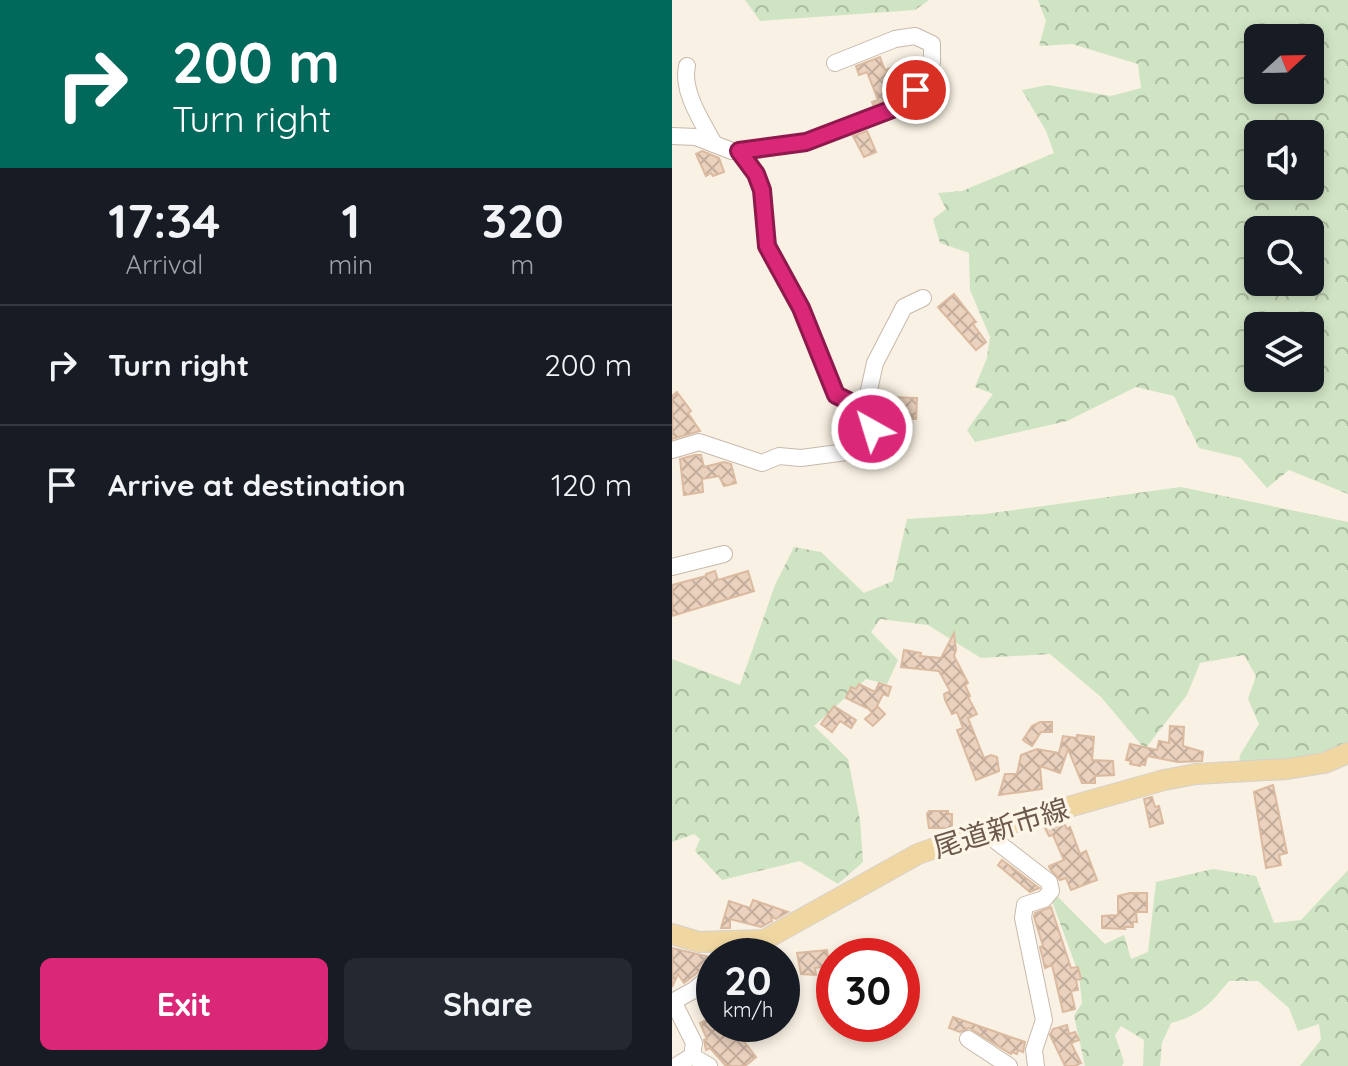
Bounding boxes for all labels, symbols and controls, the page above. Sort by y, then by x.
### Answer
north arrow [1244,24,1324,104]
map controls [1244,24,1324,392]
text: 200 m [172,27,340,97]
icon: right [40,32,144,136]
pin [882,56,950,124]
icon: arrive [894,68,938,112]
text: Turn right [172,96,331,141]
button: sound [1244,120,1324,200]
text: 17:34 [108,190,220,250]
text: 1 [341,190,360,250]
text: 320 [481,190,564,250]
button: search [1244,216,1324,296]
text: Arrival [125,248,203,281]
text: min [329,248,373,281]
text: m [511,248,534,281]
button: layers [1244,312,1324,392]
icon: right [40,343,84,387]
text: Turn right [108,346,249,384]
text: 200 m [544,346,632,384]
position arrow [830,387,914,471]
icon: arrive [40,463,84,507]
text: Arrive at destination [108,466,406,504]
text: 120 m [551,466,632,504]
street label: 尾道新市線 [929,790,1073,865]
speed limit sign: 30 [816,938,920,1042]
text: 20 [724,955,772,1005]
button: Exit [40,958,328,1050]
button: Share [344,958,632,1050]
text: km/h [723,997,773,1022]

